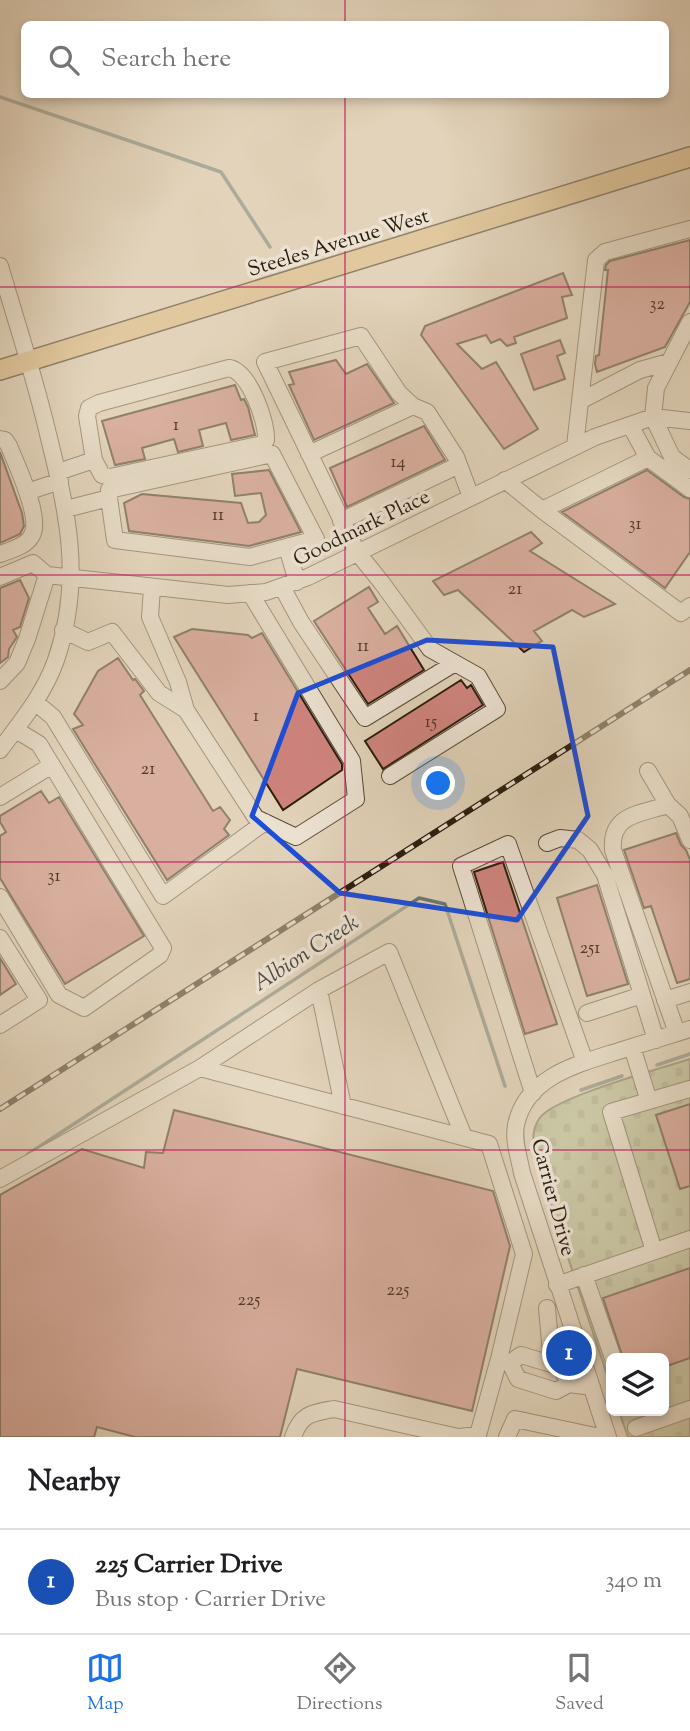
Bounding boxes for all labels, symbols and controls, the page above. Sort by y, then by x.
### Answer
search box [21,21,669,98]
icon: search [45,41,83,79]
text: Search here [101,41,231,78]
street label: Steeles Avenue West [244,202,433,286]
house number: 32 [649,292,665,318]
house number: 1 [173,413,179,439]
house number: 14 [390,450,406,476]
street label: Goodmark Place [288,483,435,575]
house number: 11 [212,503,224,529]
house number: 31 [628,512,642,538]
house number: 21 [508,577,522,603]
house number: 11 [357,634,369,660]
house number: 1 [253,704,259,730]
house number: 15 [425,710,437,736]
house number: 21 [141,757,155,783]
your location [421,766,455,800]
house number: 31 [47,864,61,890]
water label: Albion Creek [247,907,366,1001]
house number: 251 [580,936,600,962]
street label: Carrier Drive [522,1136,582,1259]
house number: 225 [386,1278,410,1304]
house number: 225 [237,1288,261,1314]
pin: 1 [546,1327,592,1379]
map controls [606,1353,669,1416]
button: layers [606,1353,669,1416]
text: Nearby [28,1461,120,1504]
text: 225 Carrier Drive [95,1547,283,1584]
text: 1 [47,1565,55,1598]
text: 340 m [605,1565,662,1598]
text: Bus stop · Carrier Drive [95,1584,326,1617]
tab: Map [86,1649,124,1718]
tab: Directions [297,1649,382,1718]
tab: Saved [555,1649,604,1718]

